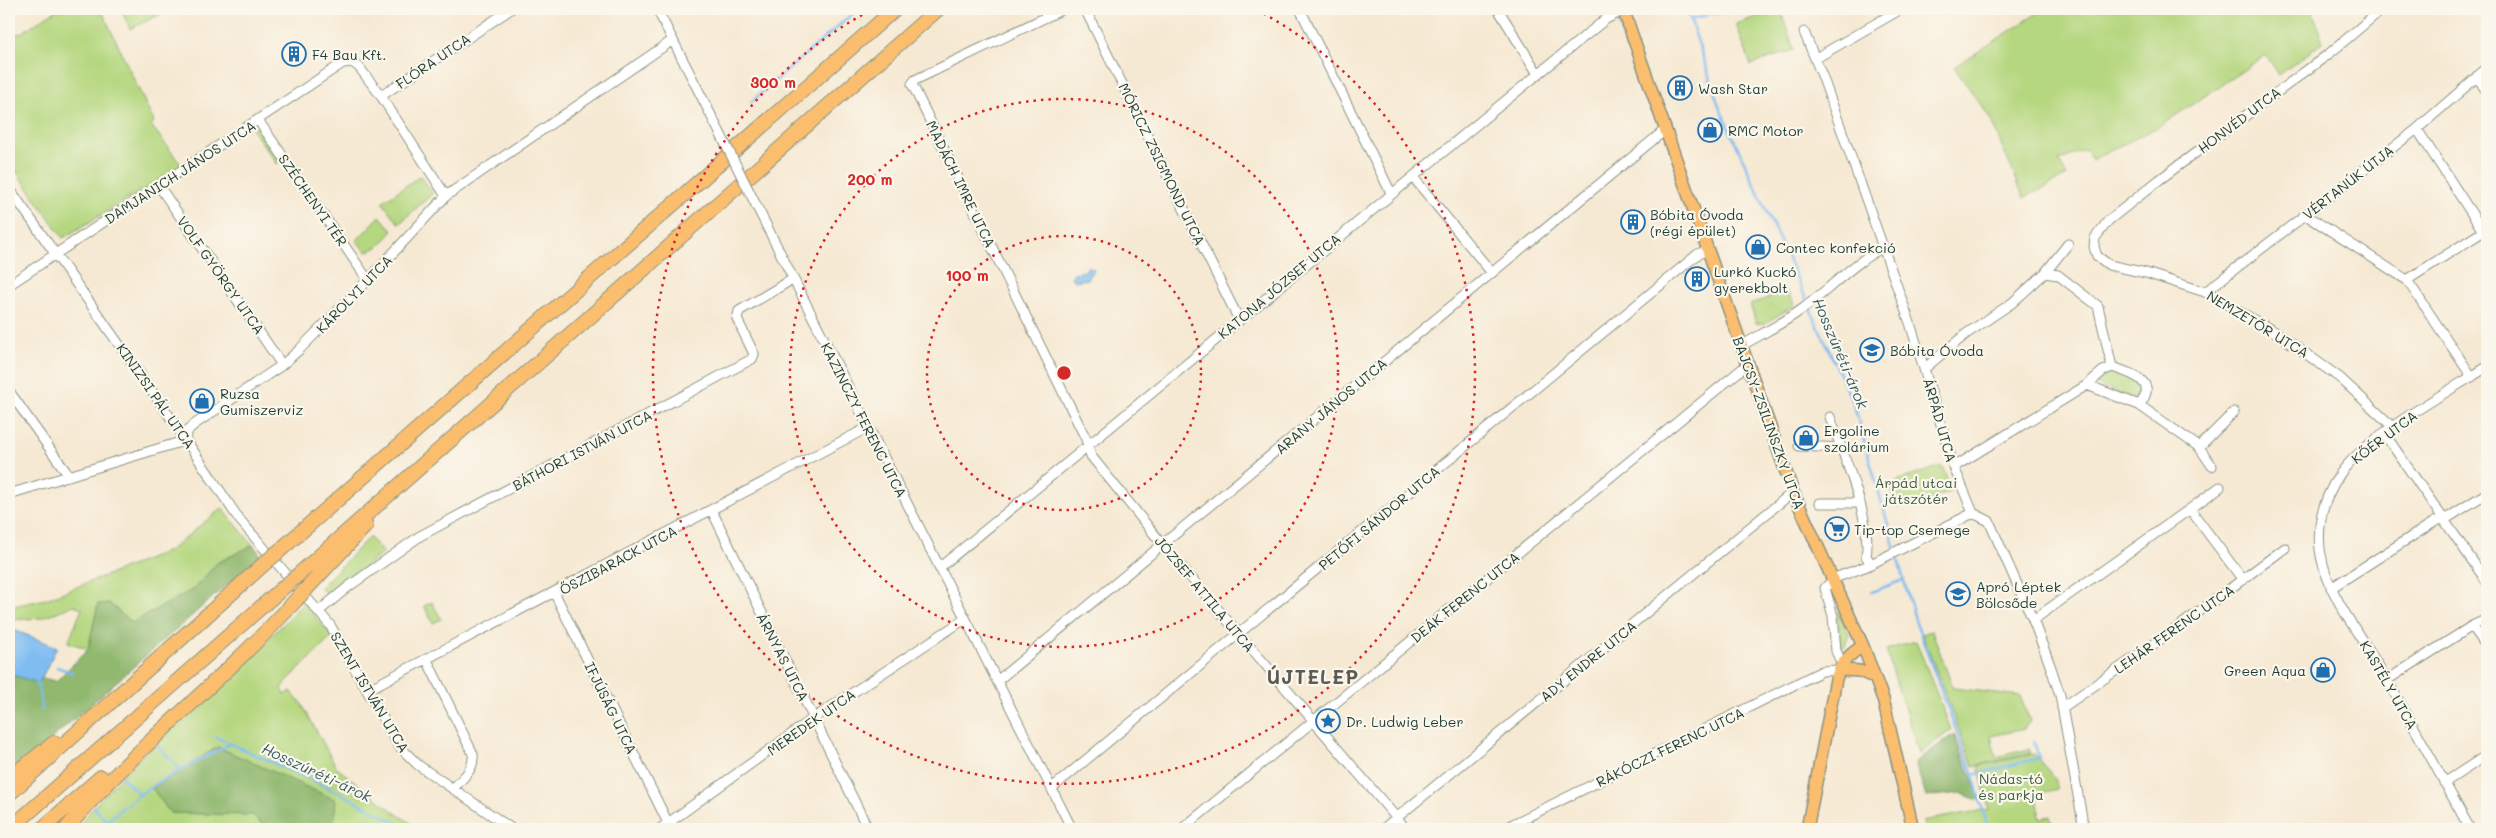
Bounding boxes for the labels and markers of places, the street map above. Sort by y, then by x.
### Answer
building icon: F4 Bau Kft. [281,41,307,67]
place label: F4 Bau Kft. [312,45,386,64]
building icon: Wash Star [1667,75,1693,101]
place label: Wash Star [1698,79,1768,98]
shop icon: RMC Motor [1697,117,1723,143]
place label: RMC Motor [1728,121,1804,140]
place label: Bóbita Óvoda (régi épület) [1650,205,1744,240]
building icon: Bóbita Óvoda (régi épület) [1620,209,1646,235]
shop icon: Contec konfekció [1745,234,1771,260]
place label: Contec konfekció [1776,238,1895,257]
place label: Lurkó Kuckó gyerekbolt [1714,262,1796,297]
building icon: Lurkó Kuckó gyerekbolt [1684,266,1710,292]
school or university icon: Bóbita Óvoda [1859,337,1885,363]
place label: Bóbita Óvoda [1890,341,1984,360]
centre of rings [1055,364,1073,382]
place label: Ruzsa Gumiszerviz [220,384,303,419]
shop icon: Ruzsa Gumiszerviz [189,388,215,414]
place label: Ergoline szolárium [1824,421,1889,456]
shop icon: Ergoline szolárium [1793,425,1819,451]
supermarket icon: Tip-top Csemege [1824,516,1850,542]
place label: Tip-top Csemege [1854,520,1970,539]
place label: Apró Léptek Bölcsőde [1976,577,2061,612]
school or university icon: Apró Léptek Bölcsőde [1945,581,1971,607]
shop icon: Green Aqua [2310,657,2336,683]
place label: Green Aqua [2224,661,2306,680]
place icon: Dr. Ludwig Leber [1315,708,1341,734]
place label: Dr. Ludwig Leber [1346,712,1464,731]

